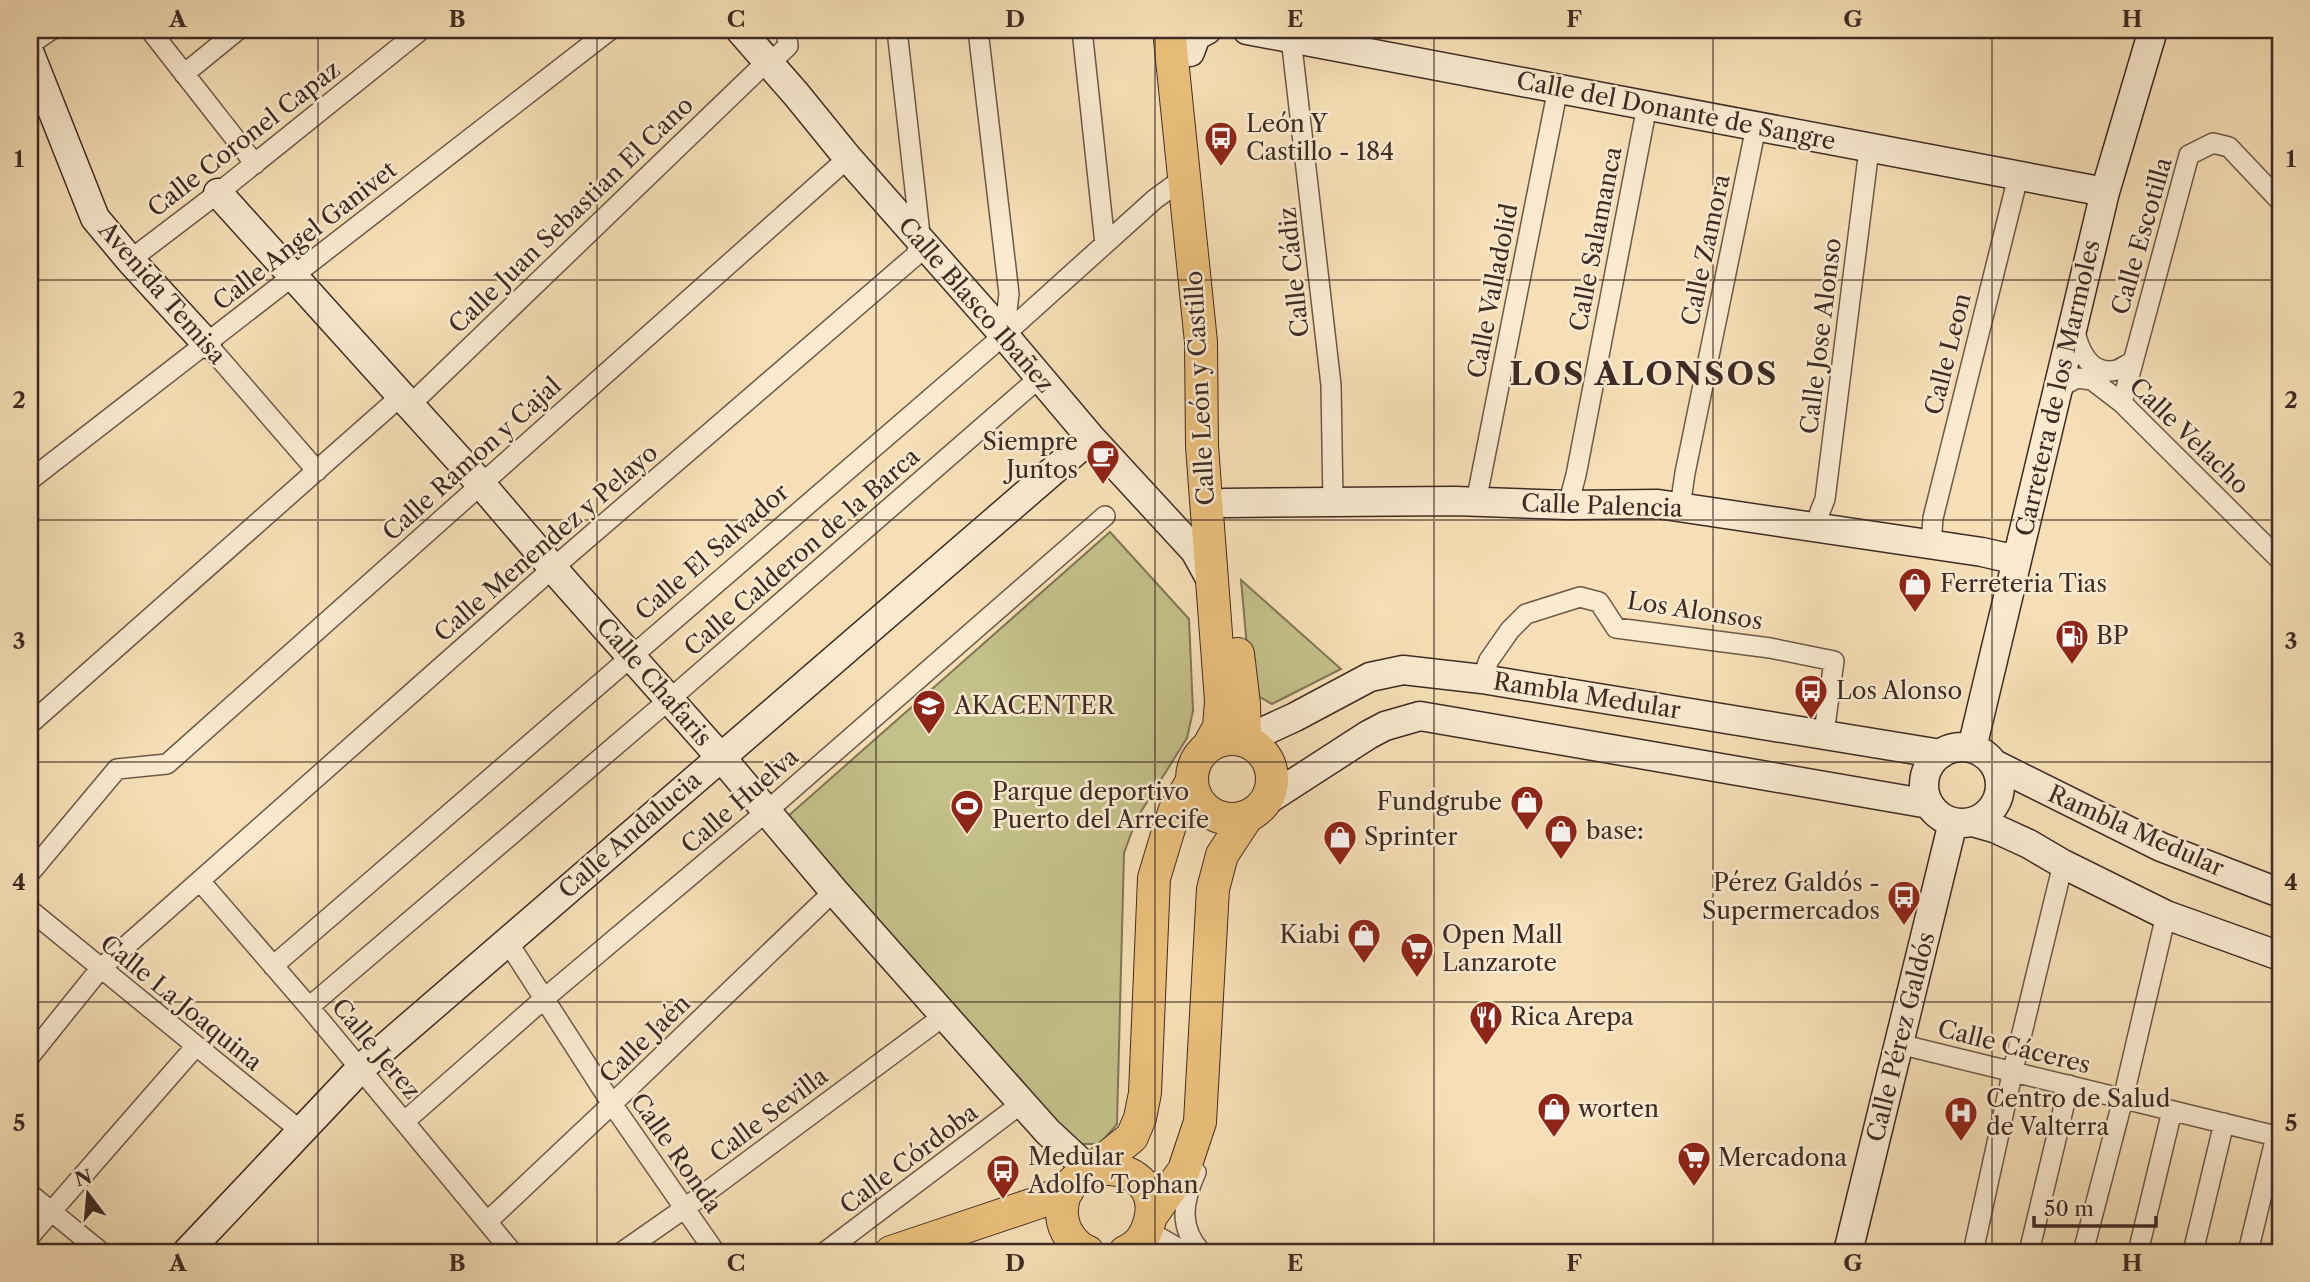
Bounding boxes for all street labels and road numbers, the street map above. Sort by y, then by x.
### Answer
street label: Calle Coronel Capaz [142,55,346,223]
street label: Calle del Donante de Sangre [1514,65,1838,156]
street label: Calle Juan Sebastian El Cano [442,90,699,339]
street label: Calle Salamanca [1563,144,1628,334]
street label: Calle Escotilla [2105,154,2178,318]
street label: Calle Angel Ganivet [207,155,403,316]
street label: Calle Zamora [1675,171,1736,328]
street label: Calle Valladolid [1461,201,1524,381]
street label: Calle Cádiz [1272,206,1315,339]
street label: Calle Blasco Ibañez [892,211,1060,398]
street label: Avenida Temisa [92,215,232,370]
street label: Calle Jose Alonso [1794,236,1847,436]
street label: Carretera de los Marmoles [2009,237,2106,539]
street label: Calle León y Castillo [1179,270,1220,506]
street label: Calle Leon [1918,290,1977,418]
street label: Calle Ramon y Cajal [377,371,567,546]
street label: Calle Velacho [2123,371,2255,500]
street label: Calle Menendez y Pelayo [428,438,663,647]
street label: Calle Calderon de la Barca [678,441,926,662]
street label: Calle El Salvador [629,477,794,626]
street label: Calle Palencia [1521,488,1684,523]
street label: Los Alonsos [1625,586,1765,636]
street label: Calle Chafaris [591,612,718,752]
street label: Rambla Medular [1491,666,1683,725]
street label: Calle Huelva [675,742,804,859]
street label: Calle Andalucia [553,765,707,904]
street label: Rambla Medular [2044,779,2229,882]
street label: Calle La Joaquina [95,929,268,1077]
street label: Calle Pérez Galdós [1860,929,1941,1145]
street label: Calle Jaén [593,988,696,1089]
street label: Calle Jerez [326,992,427,1105]
street label: Calle Cáceres [1935,1014,2093,1079]
street label: Calle Sevilla [704,1061,834,1168]
street label: Calle Ronda [624,1087,729,1218]
street label: Calle Córdoba [834,1097,983,1220]

